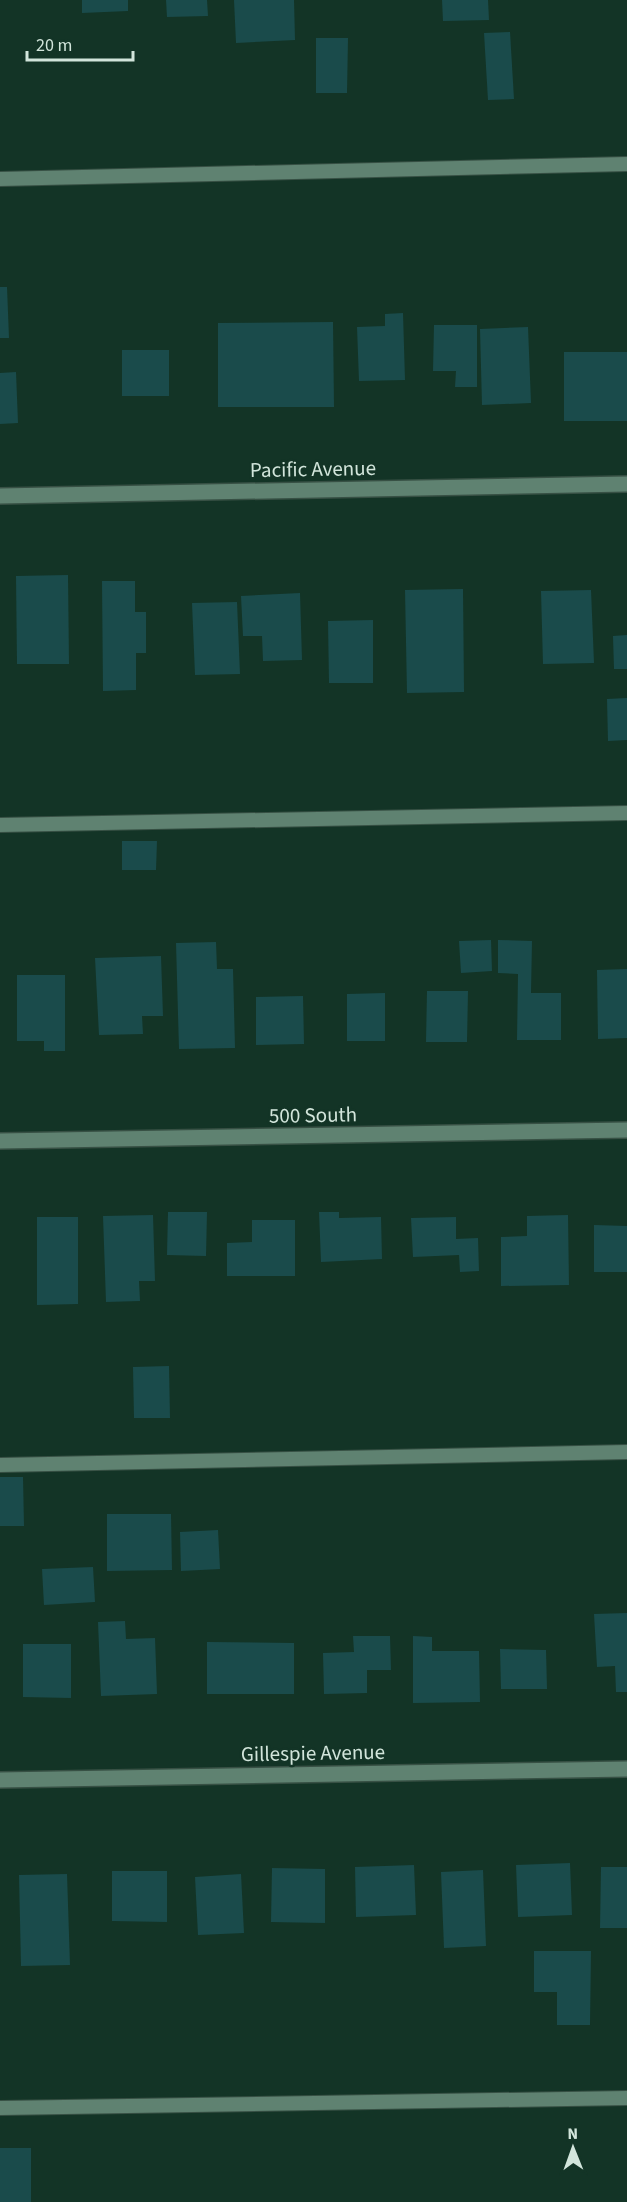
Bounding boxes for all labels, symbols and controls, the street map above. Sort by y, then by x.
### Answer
scale bar [27,24,134,62]
text: 20 m [36,33,72,58]
street label: Pacific Avenue [250,453,376,485]
street label: 500 South [269,1099,357,1131]
street label: Gillespie Avenue [241,1737,385,1769]
north arrow [543,2118,603,2178]
text: N [567,2123,578,2145]

